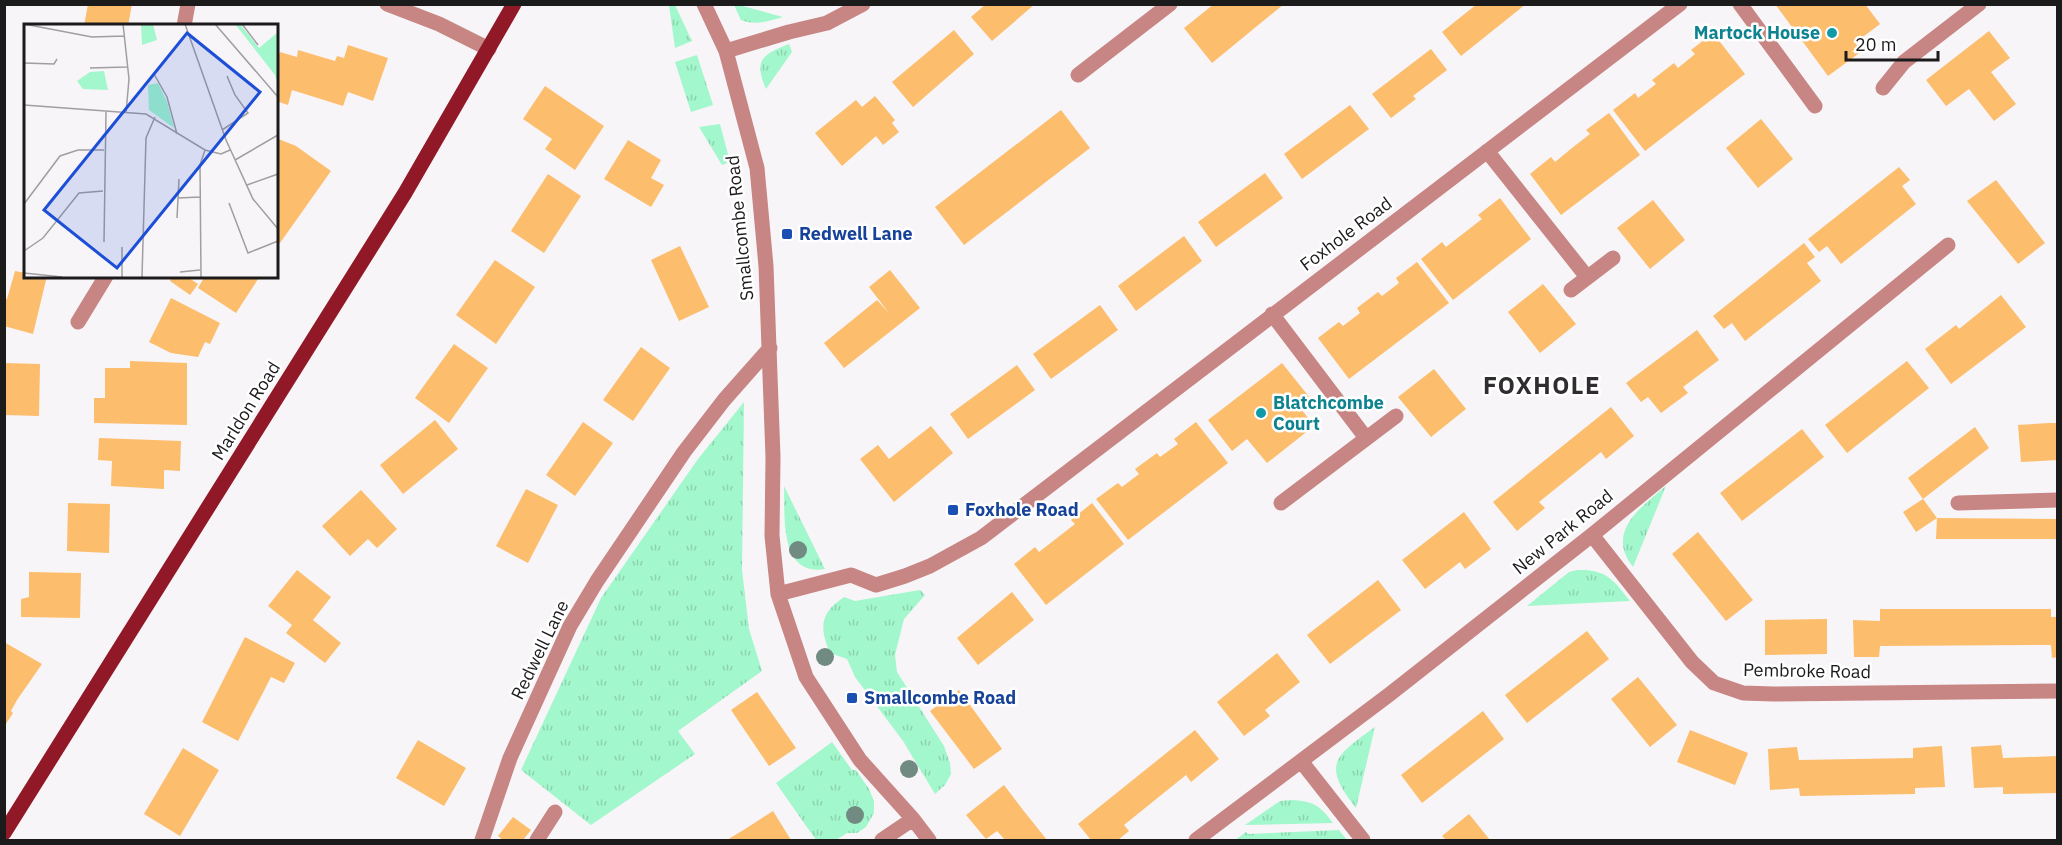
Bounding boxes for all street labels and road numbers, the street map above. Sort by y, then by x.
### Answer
street label: Smallcombe Road [720,154,759,302]
street label: Foxhole Road [1295,192,1396,276]
street label: Marldon Road [206,357,285,464]
street label: New Park Road [1508,484,1618,579]
street label: Redwell Lane [506,596,574,703]
street label: Pembroke Road [1743,658,1871,683]

